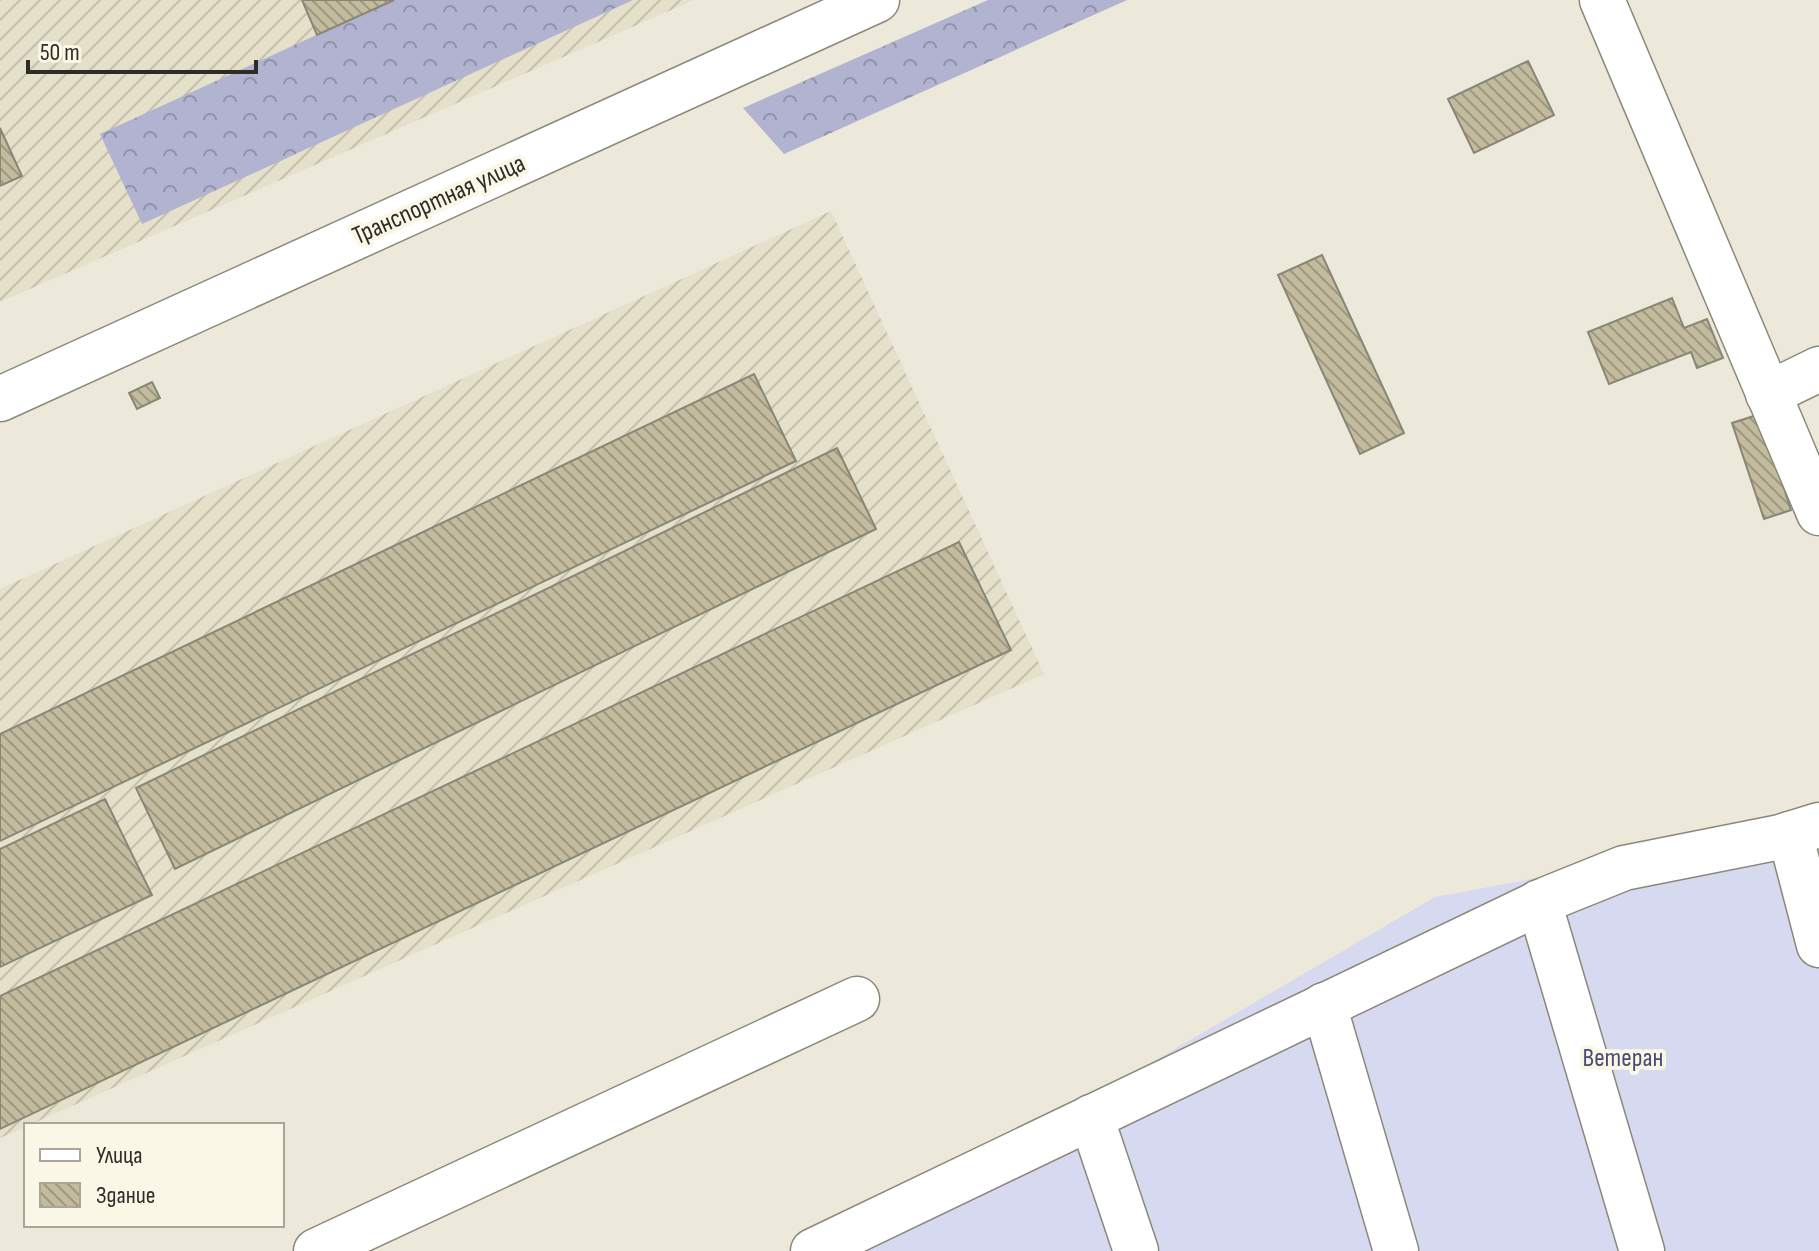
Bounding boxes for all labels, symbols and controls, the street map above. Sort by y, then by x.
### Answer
scale bar [28,24,256,74]
text: 50 m [40,38,80,67]
street label: Транспортная улица [348,148,530,252]
park label: Ветеран [1583,1043,1663,1074]
legend [24,1123,284,1227]
text: Улица [96,1141,142,1170]
text: Здание [96,1181,155,1210]

